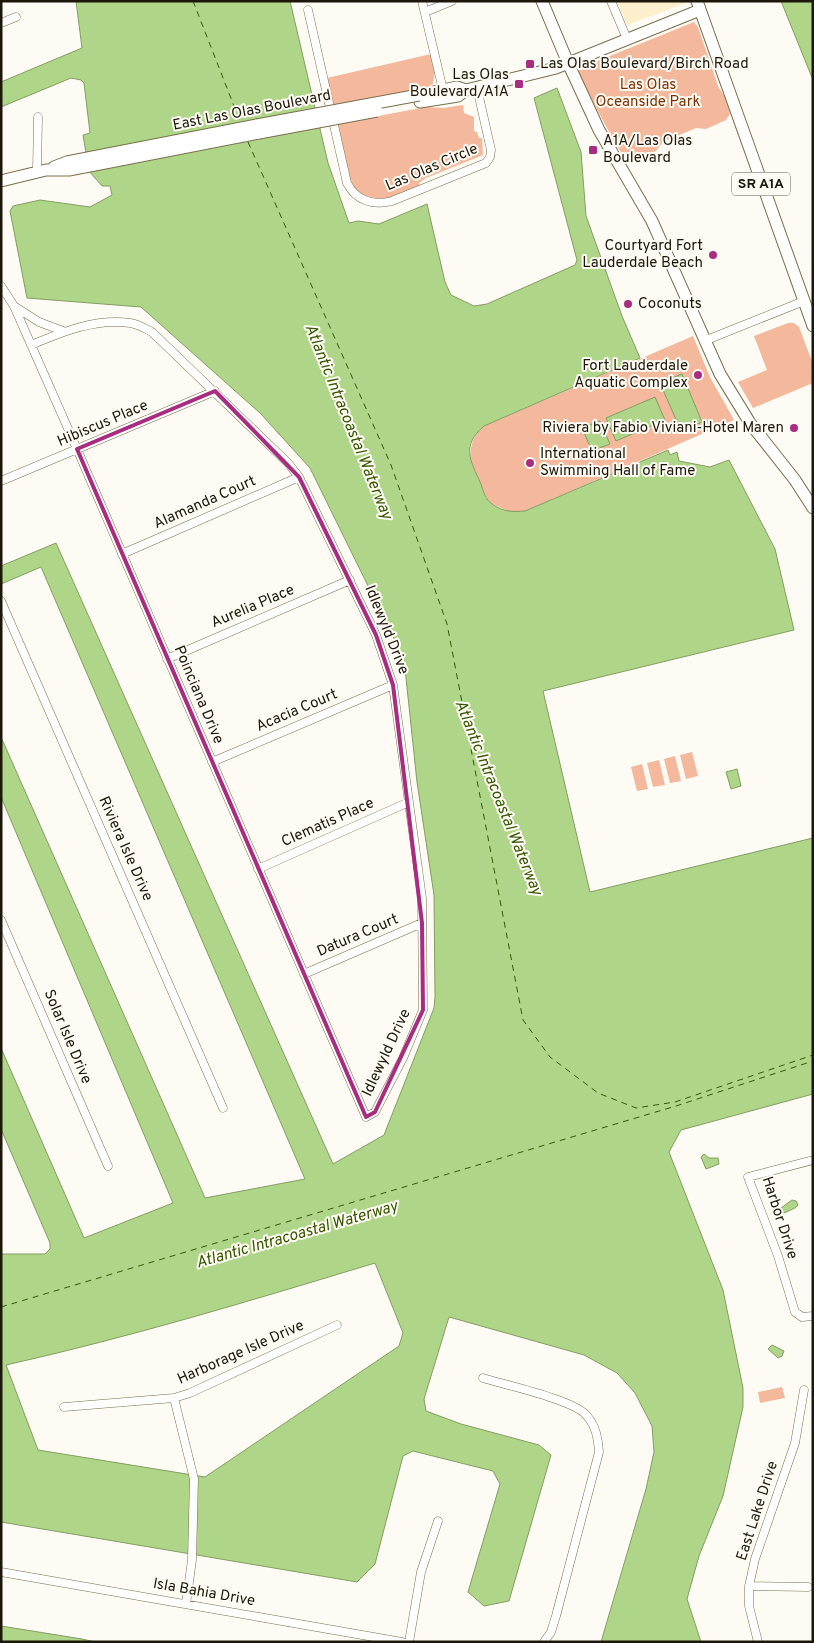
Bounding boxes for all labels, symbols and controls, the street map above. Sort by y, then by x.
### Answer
place label: Las Olas Boulevard/Birch Road [540,55,749,74]
marker: Las Olas Boulevard/Birch Road [524,58,536,70]
place label: Las Olas Boulevard/A1A [410,66,509,102]
park label: Las Olas Oceanside Park [596,76,700,112]
marker: Las Olas Boulevard/A1A [513,78,525,90]
street label: East Las Olas Boulevard [171,86,333,136]
place label: A1A/Las Olas Boulevard [603,132,692,168]
street label: Las Olas Circle [383,140,481,196]
marker: A1A/Las Olas Boulevard [587,144,599,156]
road number: SR A1A [732,172,790,195]
place label: Courtyard Fort Lauderdale Beach [582,237,703,273]
marker: Courtyard Fort Lauderdale Beach [707,249,719,261]
place label: Coconuts [638,295,702,314]
marker: Coconuts [622,298,634,310]
water label: Atlantic Intracoastal Waterway [300,321,397,524]
place label: Fort Lauderdale Aquatic Complex [574,357,688,393]
marker: Fort Lauderdale Aquatic Complex [692,369,704,381]
street label: Hibiscus Place [55,396,151,452]
place label: Riviera by Fabio Viviani-Hotel Maren [542,419,784,438]
marker: Riviera by Fabio Viviani-Hotel Maren [788,422,800,434]
place label: International Swimming Hall of Fame [540,445,695,481]
marker: International Swimming Hall of Fame [524,457,536,469]
street label: Alamanda Court [151,472,259,534]
street label: Aurelia Place [209,581,297,633]
street label: Idlewyld Drive [359,583,413,677]
street label: Poinciana Drive [169,643,227,747]
street label: Acacia Court [253,685,341,737]
water label: Atlantic Intracoastal Waterway [450,697,547,900]
street label: Riviera Isle Drive [93,794,157,904]
street label: Clematis Place [279,794,377,852]
street label: Datura Court [314,910,402,962]
street label: Solar Isle Drive [39,987,95,1087]
street label: Idlewyld Drive [358,1006,416,1100]
street label: Harbor Drive [757,1174,801,1262]
water label: Atlantic Intracoastal Waterway [194,1196,402,1273]
street label: Harborage Isle Drive [175,1317,307,1389]
street label: East Lake Drive [733,1459,783,1563]
street label: Isla Bahia Drive [151,1575,257,1611]

